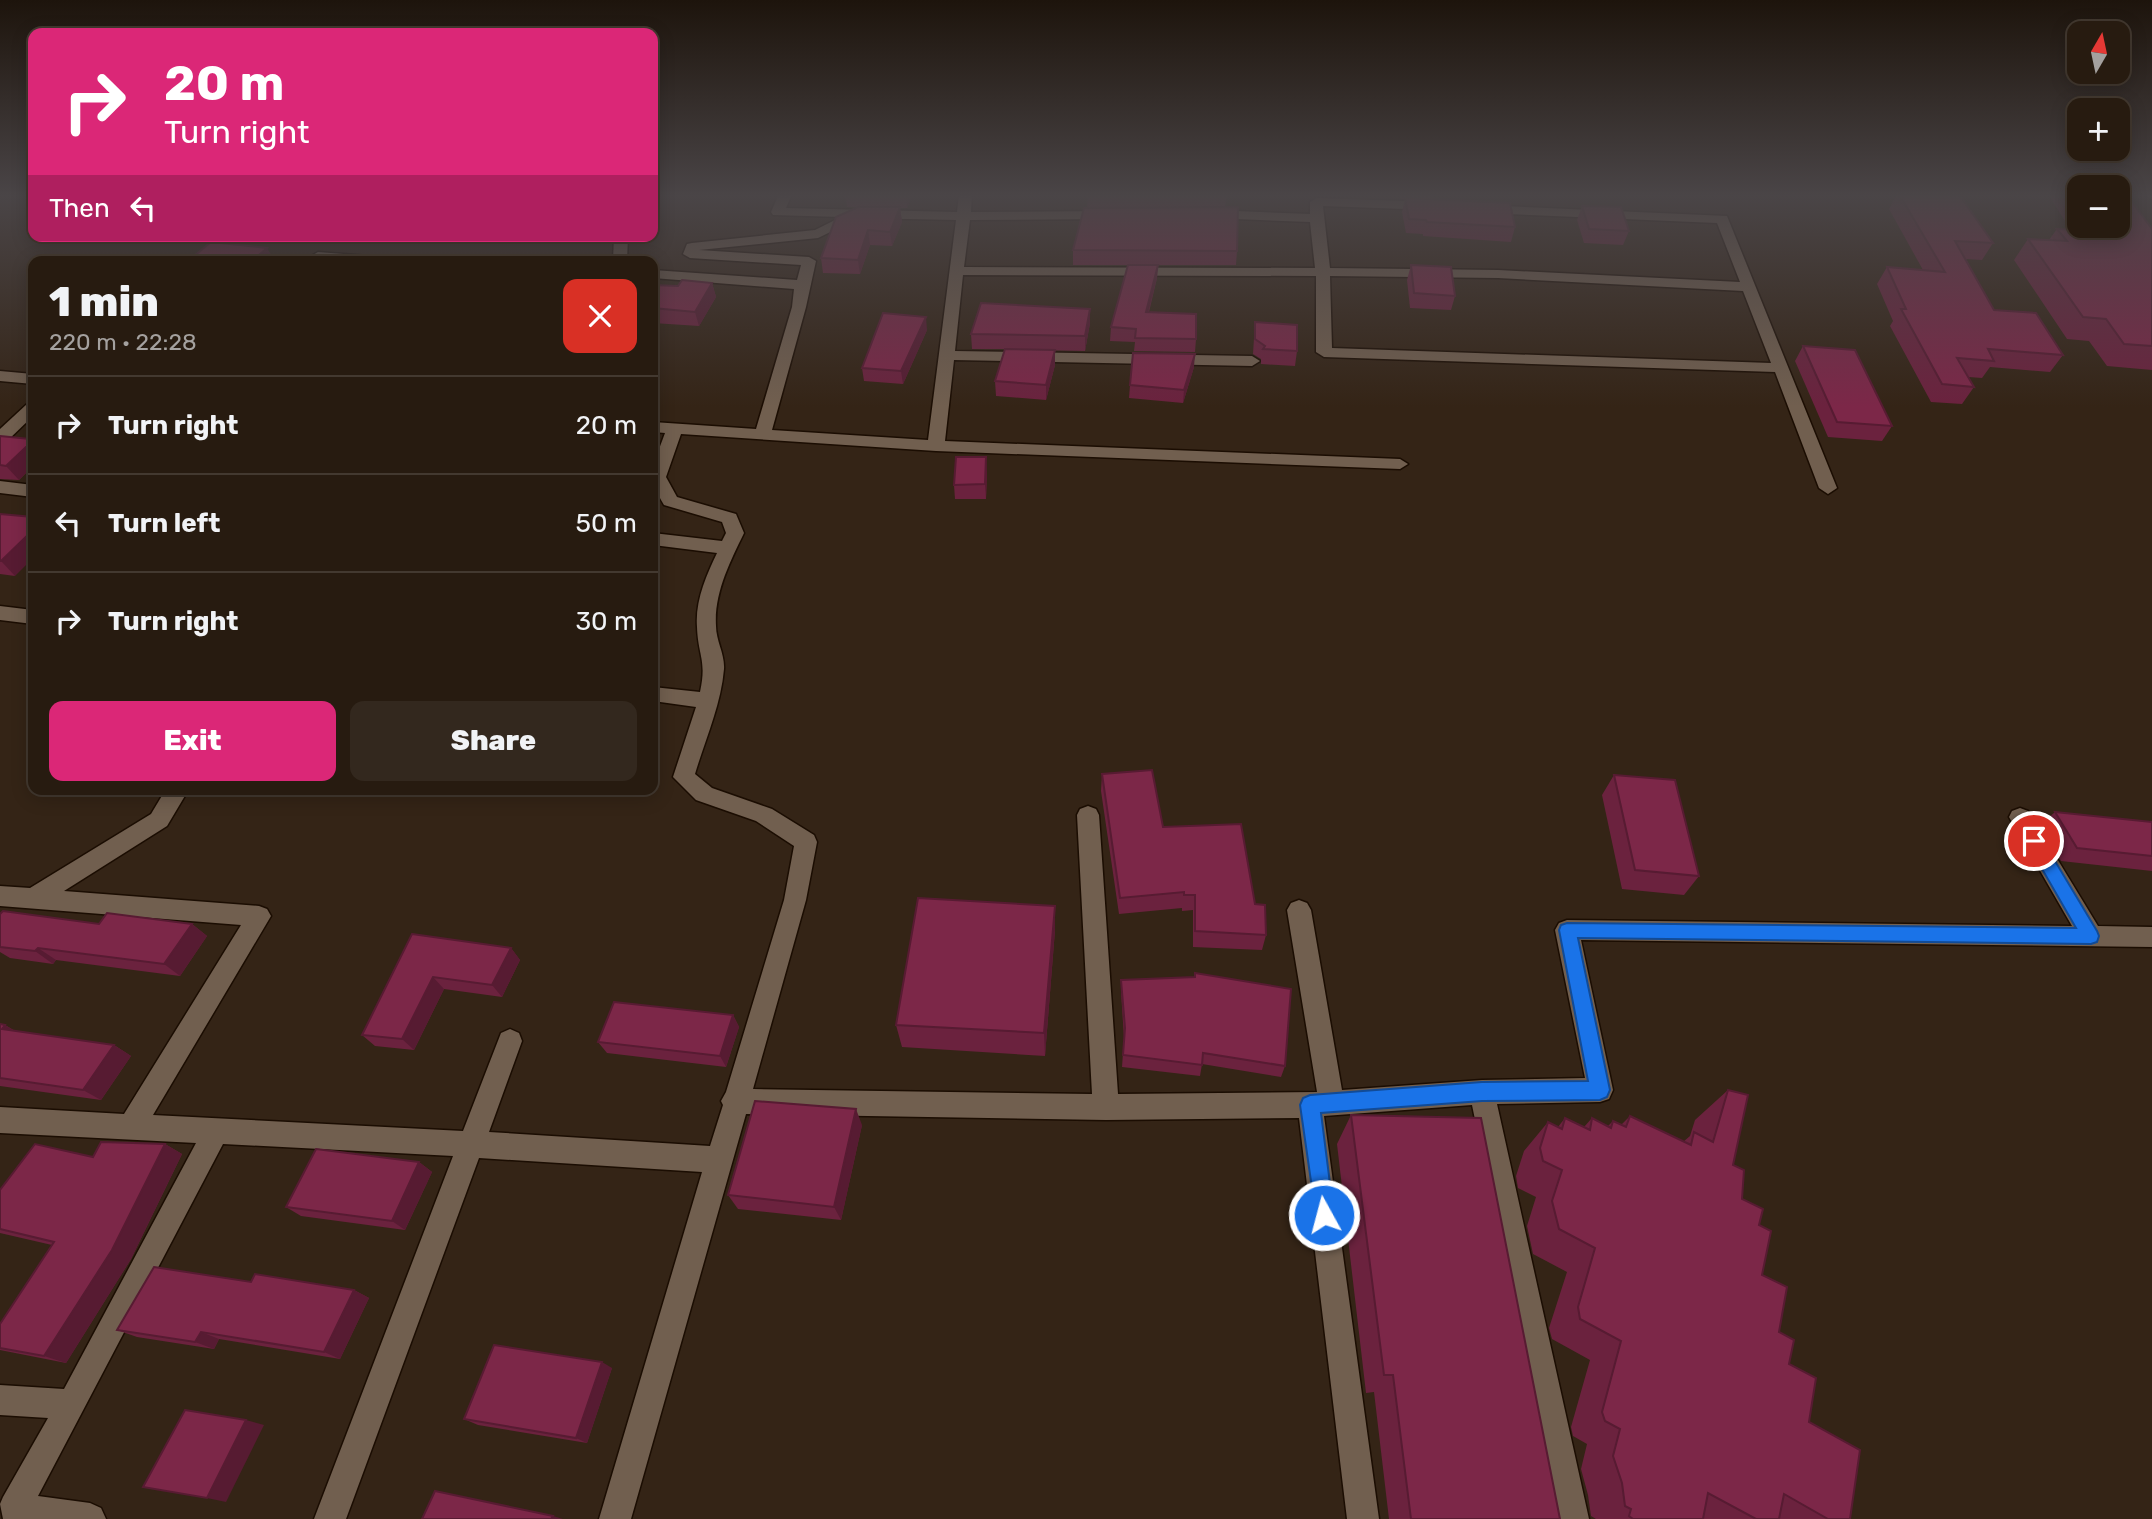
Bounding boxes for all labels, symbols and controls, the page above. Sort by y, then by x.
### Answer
north arrow [2067,21,2130,84]
map controls [2067,21,2130,238]
text: 20 m [164,54,285,112]
icon: right [49,56,140,147]
button: + [2067,98,2130,161]
text: Turn right [164,113,309,151]
button: − [2067,175,2130,238]
icon: left [124,189,162,227]
text: Then [49,193,110,224]
text: 1 min [49,277,159,327]
button: close [563,279,637,353]
text: 220 m · 22:28 [49,328,197,356]
icon: right [49,406,87,444]
text: Turn right [108,410,238,441]
text: 20 m [576,410,637,441]
icon: left [49,504,87,542]
text: Turn left [108,508,220,539]
text: 50 m [576,508,637,539]
icon: right [49,602,87,640]
text: Turn right [108,606,238,637]
text: 30 m [575,606,637,637]
button: Exit [49,701,336,781]
button: Share [350,701,637,781]
pin [2004,811,2064,871]
icon: arrive [2015,822,2053,860]
position arrow [1287,1178,1361,1252]

